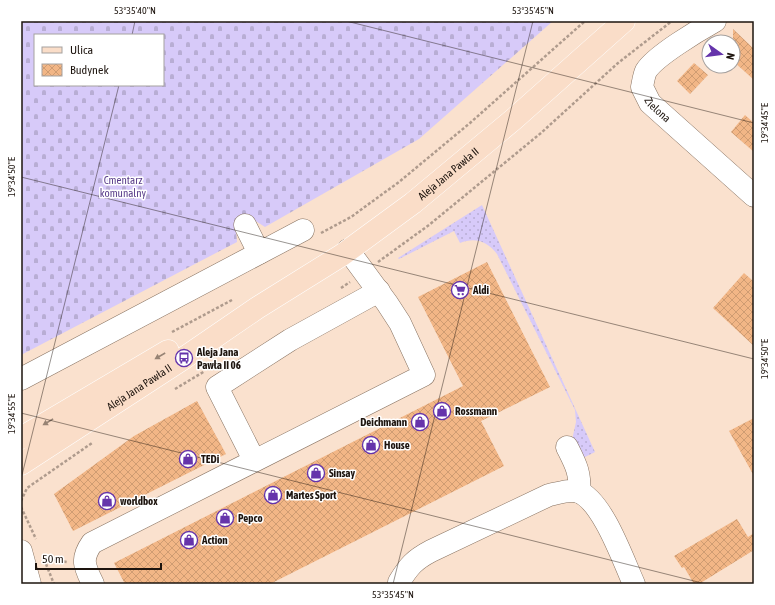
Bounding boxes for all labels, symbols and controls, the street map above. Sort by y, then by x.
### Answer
text: 53°35'40"N [114,5,156,16]
text: 53°35'45"N [512,5,554,16]
legend [34,34,164,86]
north arrow [701,34,741,74]
text: Ulica [70,43,93,57]
text: N [724,52,737,61]
text: Budynek [70,63,109,77]
street label: Zielona [642,95,673,124]
text: 19°34'45"E [759,102,770,143]
street label: Aleja Jana Pawła II [416,145,481,202]
text: 19°34'50"E [6,156,17,197]
park label: Cmentarz komunalny [100,174,147,199]
supermarket icon: Aldi [450,280,470,300]
place label: Aldi [472,284,489,296]
text: 19°34'50"E [759,338,770,379]
place label: Aleja Jana Pawła II 06 [196,346,241,371]
bus stop icon: Aleja Jana Pawła II 06 [174,348,194,368]
one-way arrow [154,353,166,360]
street label: Aleja Jana Pawła II [104,362,174,413]
text: 19°34'55"E [6,393,17,434]
shop icon: Rossmann [432,401,452,421]
place label: Rossmann [455,405,497,417]
shop icon: Deichmann [410,412,430,432]
place label: Deichmann [360,416,407,428]
one-way arrow [42,418,53,426]
shop icon: House [361,435,381,455]
place label: House [384,439,410,451]
shop icon: TEDi [178,449,198,469]
place label: TEDi [201,453,220,465]
shop icon: Sinsay [306,463,326,483]
place label: Sinsay [329,467,355,479]
shop icon: Martes Sport [263,485,283,505]
place label: Martes Sport [286,489,337,501]
shop icon: worldbox [97,491,117,511]
place label: worldbox [120,495,158,507]
shop icon: Pepco [215,508,235,528]
place label: Pepco [238,512,263,524]
shop icon: Action [179,530,199,550]
place label: Action [201,534,228,546]
scale bar [36,545,161,571]
text: 50 m [42,552,64,566]
text: 53°35'45"N [372,589,414,600]

